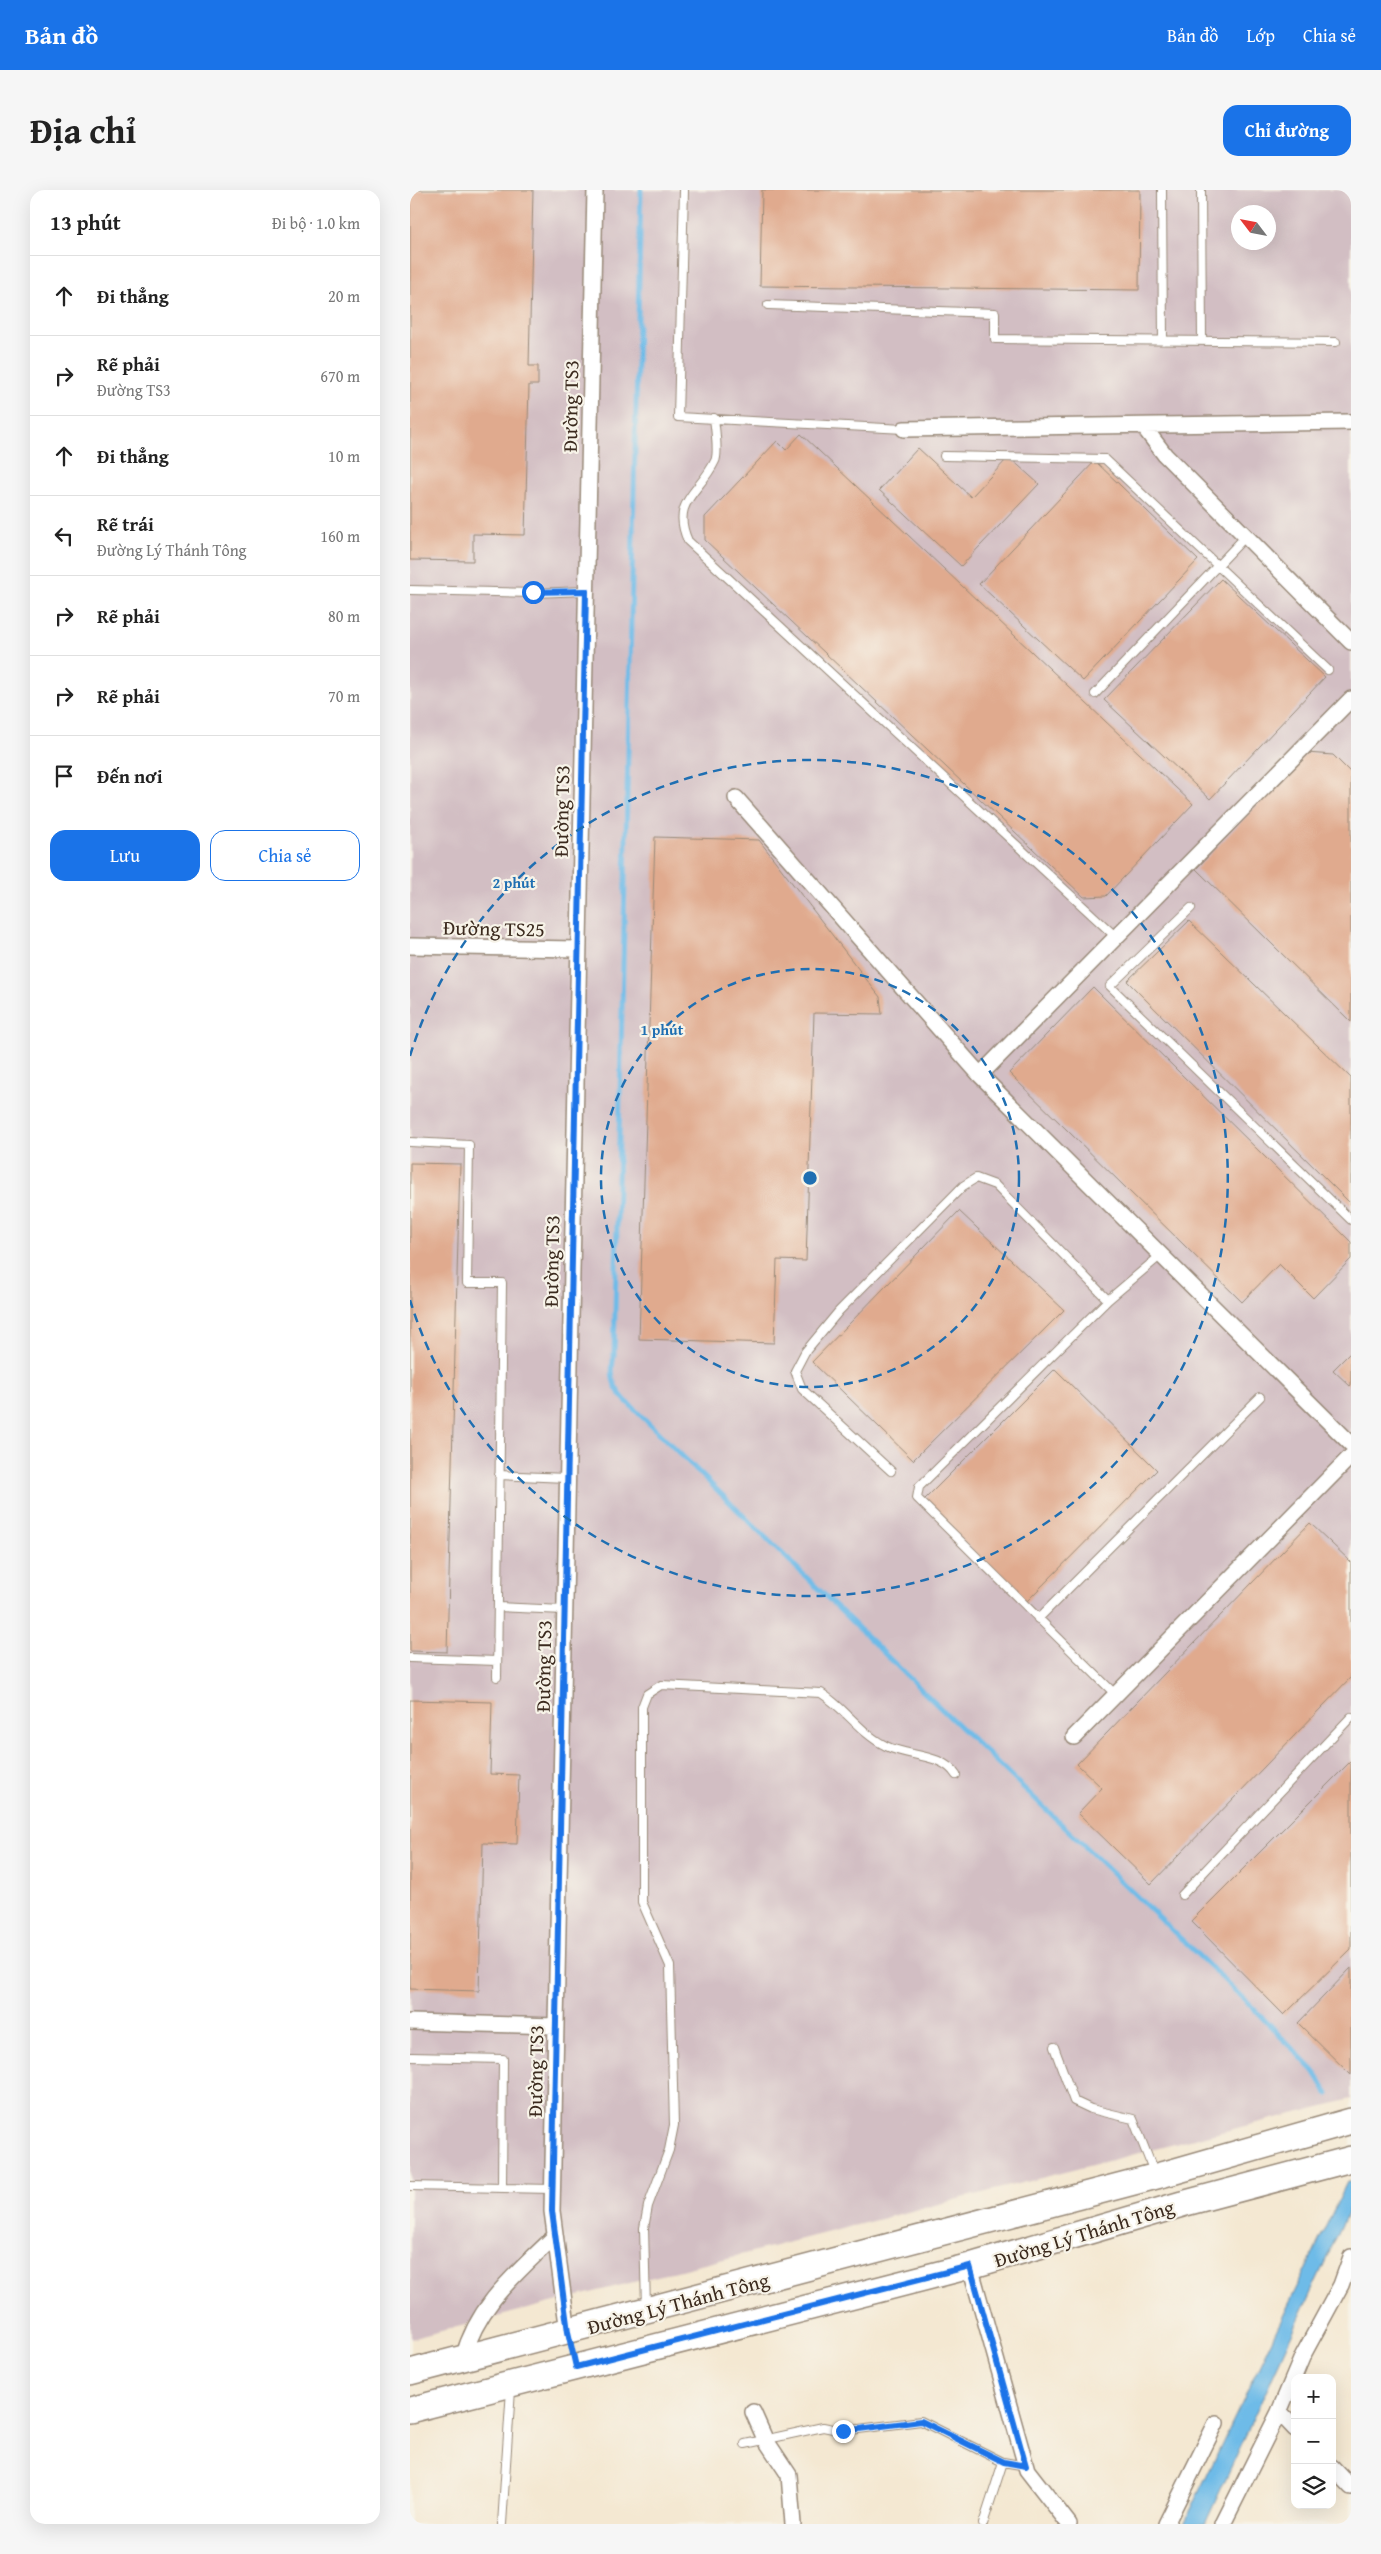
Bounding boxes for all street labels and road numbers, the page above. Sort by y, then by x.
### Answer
street label: Đường TS3 [555,360,585,452]
street label: Đường TS3 [546,765,576,857]
street label: Đường TS25 [443,913,545,943]
street label: Đường TS3 [536,1215,566,1307]
street label: Đường TS3 [528,1620,558,1712]
street label: Đường TS3 [520,2025,550,2117]
street label: Đường Lý Thánh Tông [990,2192,1178,2274]
street label: Đường Lý Thánh Tông [584,2265,772,2341]

